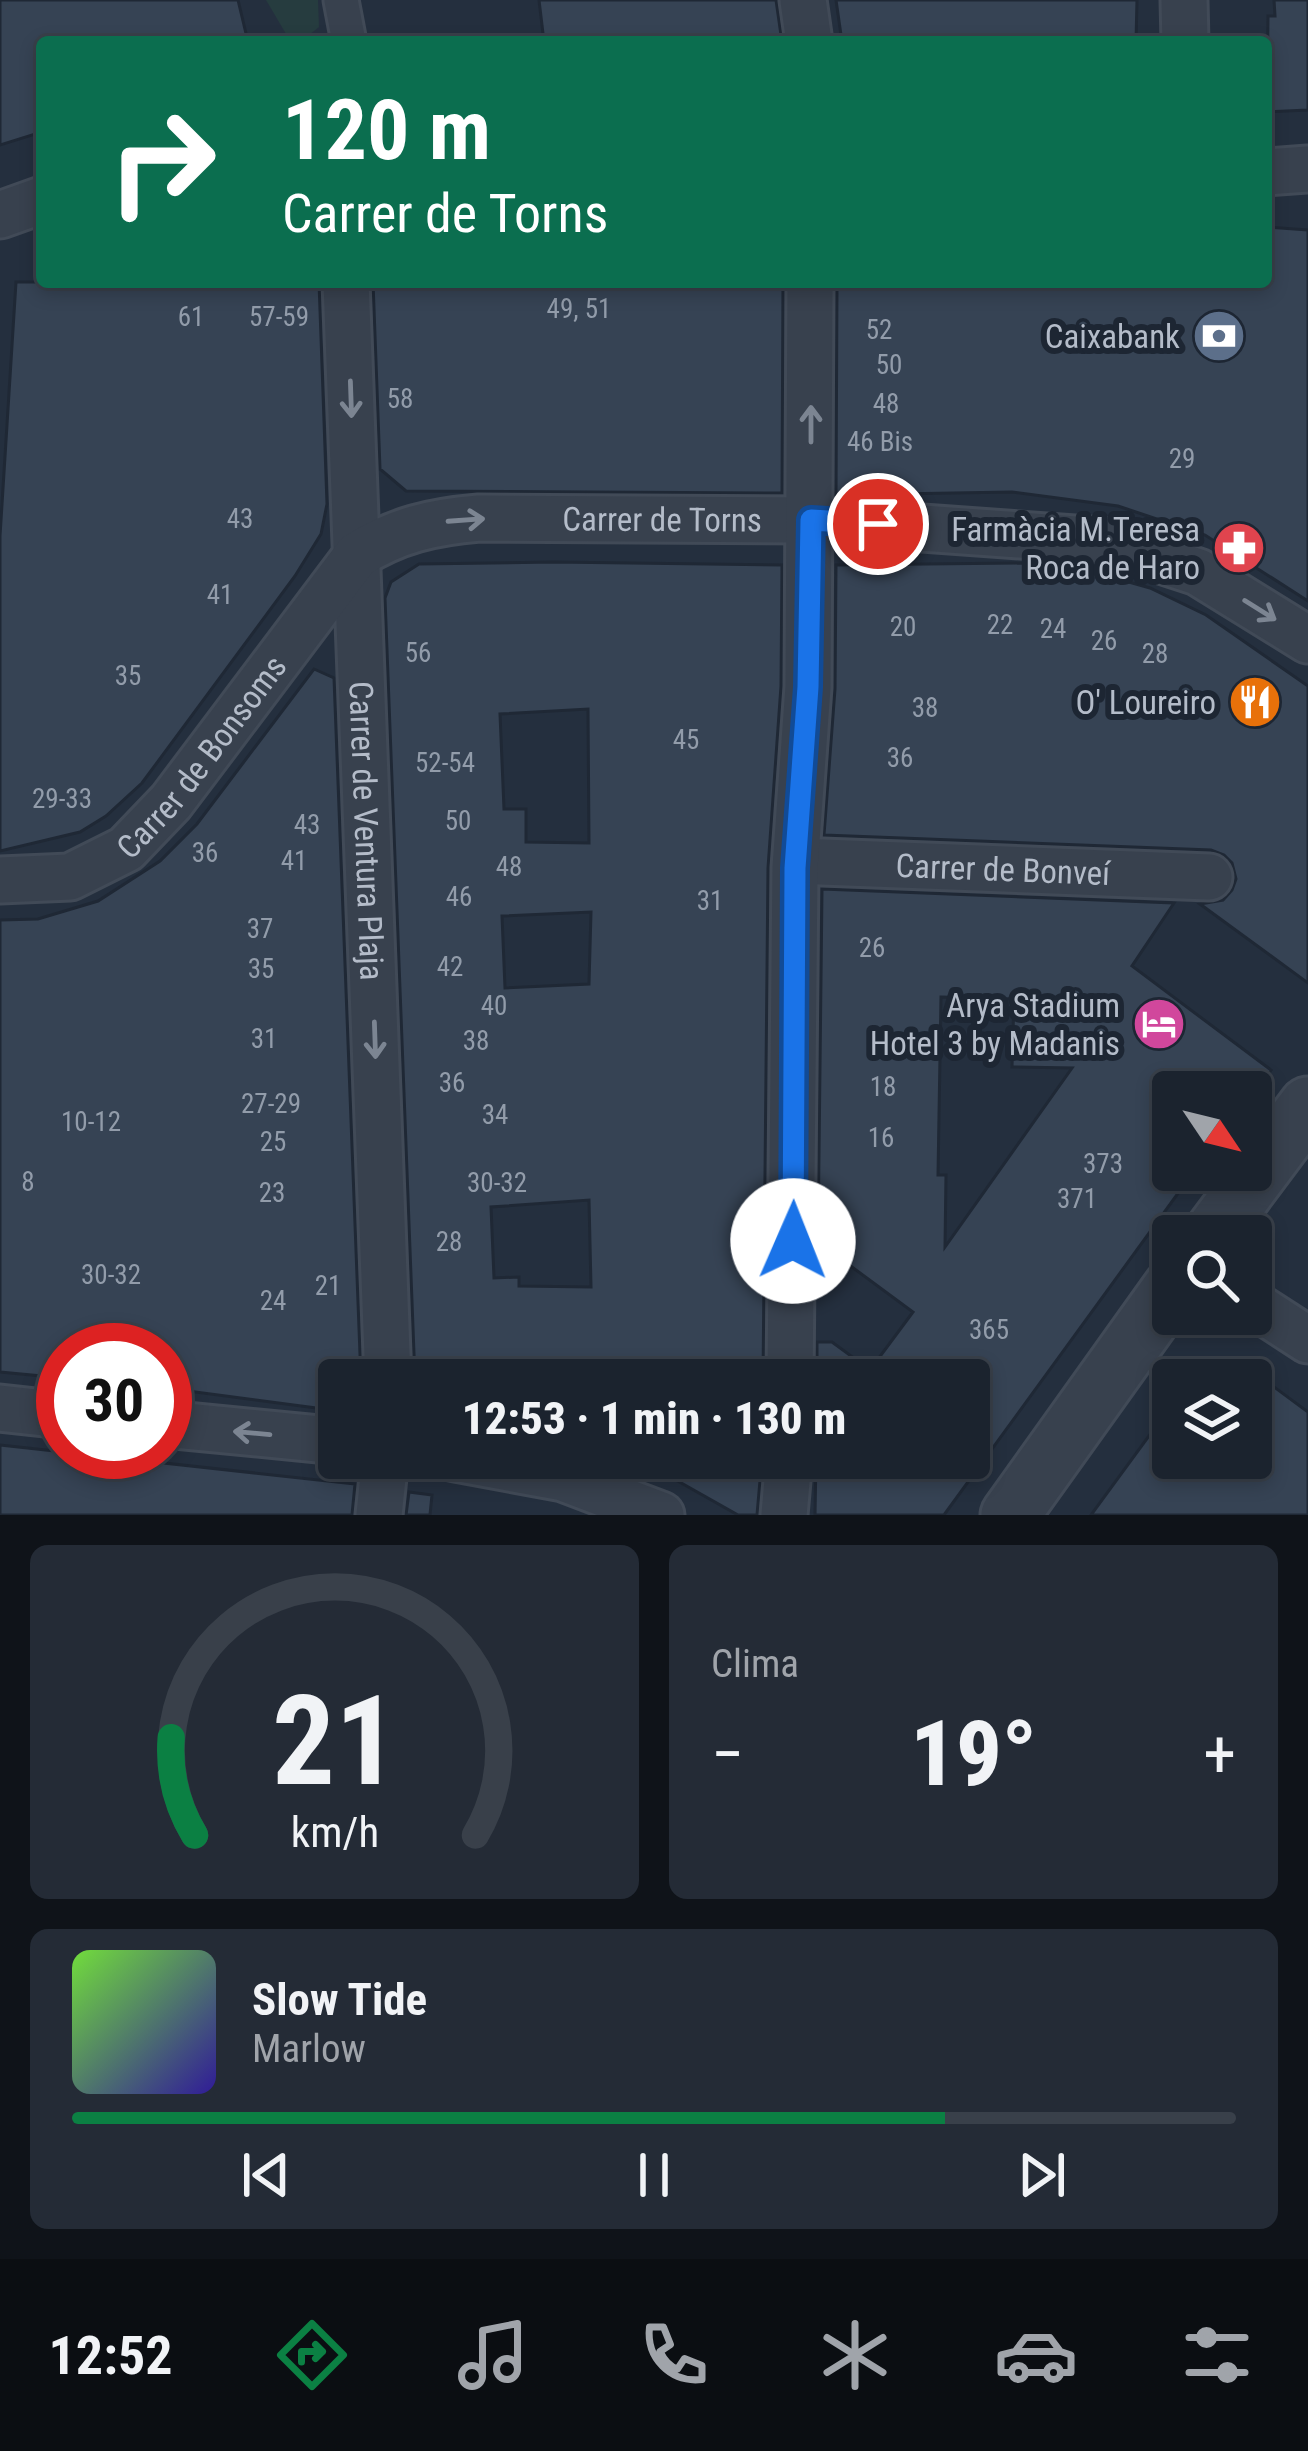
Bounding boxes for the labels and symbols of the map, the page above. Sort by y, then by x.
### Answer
house number: 49, 51 [547,293,611,325]
house number: 61 [178,301,204,333]
house number: 57-59 [249,301,309,333]
bank icon: Caixabank [1191,308,1247,364]
house number: 52 [866,314,892,346]
place label: Caixabank [1045,317,1180,356]
house number: 50 [876,349,902,381]
one-way arrow [340,379,363,418]
house number: 58 [387,383,413,415]
house number: 48 [873,388,899,420]
one-way arrow [800,405,822,444]
house number: 46 Bis [847,426,913,458]
house number: 29 [1169,443,1195,475]
pin [827,473,929,575]
street label: Carrer de Torns [562,500,762,540]
house number: 43 [227,503,253,535]
one-way arrow [446,508,485,531]
place label: Farmàcia M.Teresa Roca de Haro [951,510,1200,587]
pharmacy icon: Farmàcia M.Teresa Roca de Haro [1211,520,1267,576]
house number: 41 [207,579,233,611]
one-way arrow [1242,598,1276,622]
house number: 22 [987,609,1013,641]
house number: 20 [890,611,916,643]
house number: 24 [1040,613,1066,645]
house number: 26 [1091,625,1117,657]
house number: 56 [405,637,431,669]
house number: 28 [1142,638,1168,670]
street label: Carrer de Bonsoms [109,648,295,867]
house number: 35 [115,660,141,692]
restaurant icon: O' Loureiro [1227,674,1283,730]
street label: Carrer de Ventura Plaja [341,680,392,981]
place label: O' Loureiro [1076,683,1216,722]
house number: 38 [912,692,938,724]
house number: 45 [673,724,699,756]
house number: 36 [887,742,913,774]
house number: 52-54 [415,747,475,779]
house number: 29-33 [32,783,92,815]
house number: 50 [445,805,471,837]
house number: 43 [294,809,320,841]
house number: 36 [192,837,218,869]
house number: 41 [281,845,307,877]
street label: Carrer de Bonveí [895,846,1112,893]
house number: 48 [496,851,522,883]
house number: 46 [446,881,472,913]
house number: 31 [697,885,723,917]
house number: 37 [247,913,273,945]
house number: 26 [859,932,885,964]
house number: 42 [437,951,463,983]
house number: 35 [248,953,274,985]
place label: Arya Stadium Hotel 3 by Madanis [870,986,1120,1063]
house number: 40 [481,990,507,1022]
hotel icon: Arya Stadium Hotel 3 by Madanis [1131,996,1187,1052]
one-way arrow [363,1020,386,1059]
house number: 31 [251,1023,277,1055]
house number: 38 [463,1025,489,1057]
house number: 36 [439,1067,465,1099]
house number: 18 [870,1071,896,1103]
north arrow [1152,1071,1272,1191]
house number: 27-29 [241,1088,301,1120]
house number: 34 [482,1099,508,1131]
house number: 10-12 [61,1106,121,1138]
house number: 16 [868,1122,894,1154]
house number: 25 [260,1126,286,1158]
house number: 373 [1083,1148,1123,1180]
house number: 8 [21,1166,35,1198]
house number: 30-32 [467,1167,527,1199]
house number: 23 [259,1177,285,1209]
position arrow [730,1178,856,1304]
house number: 371 [1057,1183,1097,1215]
house number: 28 [436,1226,462,1258]
house number: 30-32 [81,1259,141,1291]
house number: 21 [315,1270,341,1302]
house number: 24 [260,1285,286,1317]
house number: 365 [969,1314,1009,1346]
speed limit sign: 30 [36,1323,192,1479]
one-way arrow [233,1421,272,1444]

